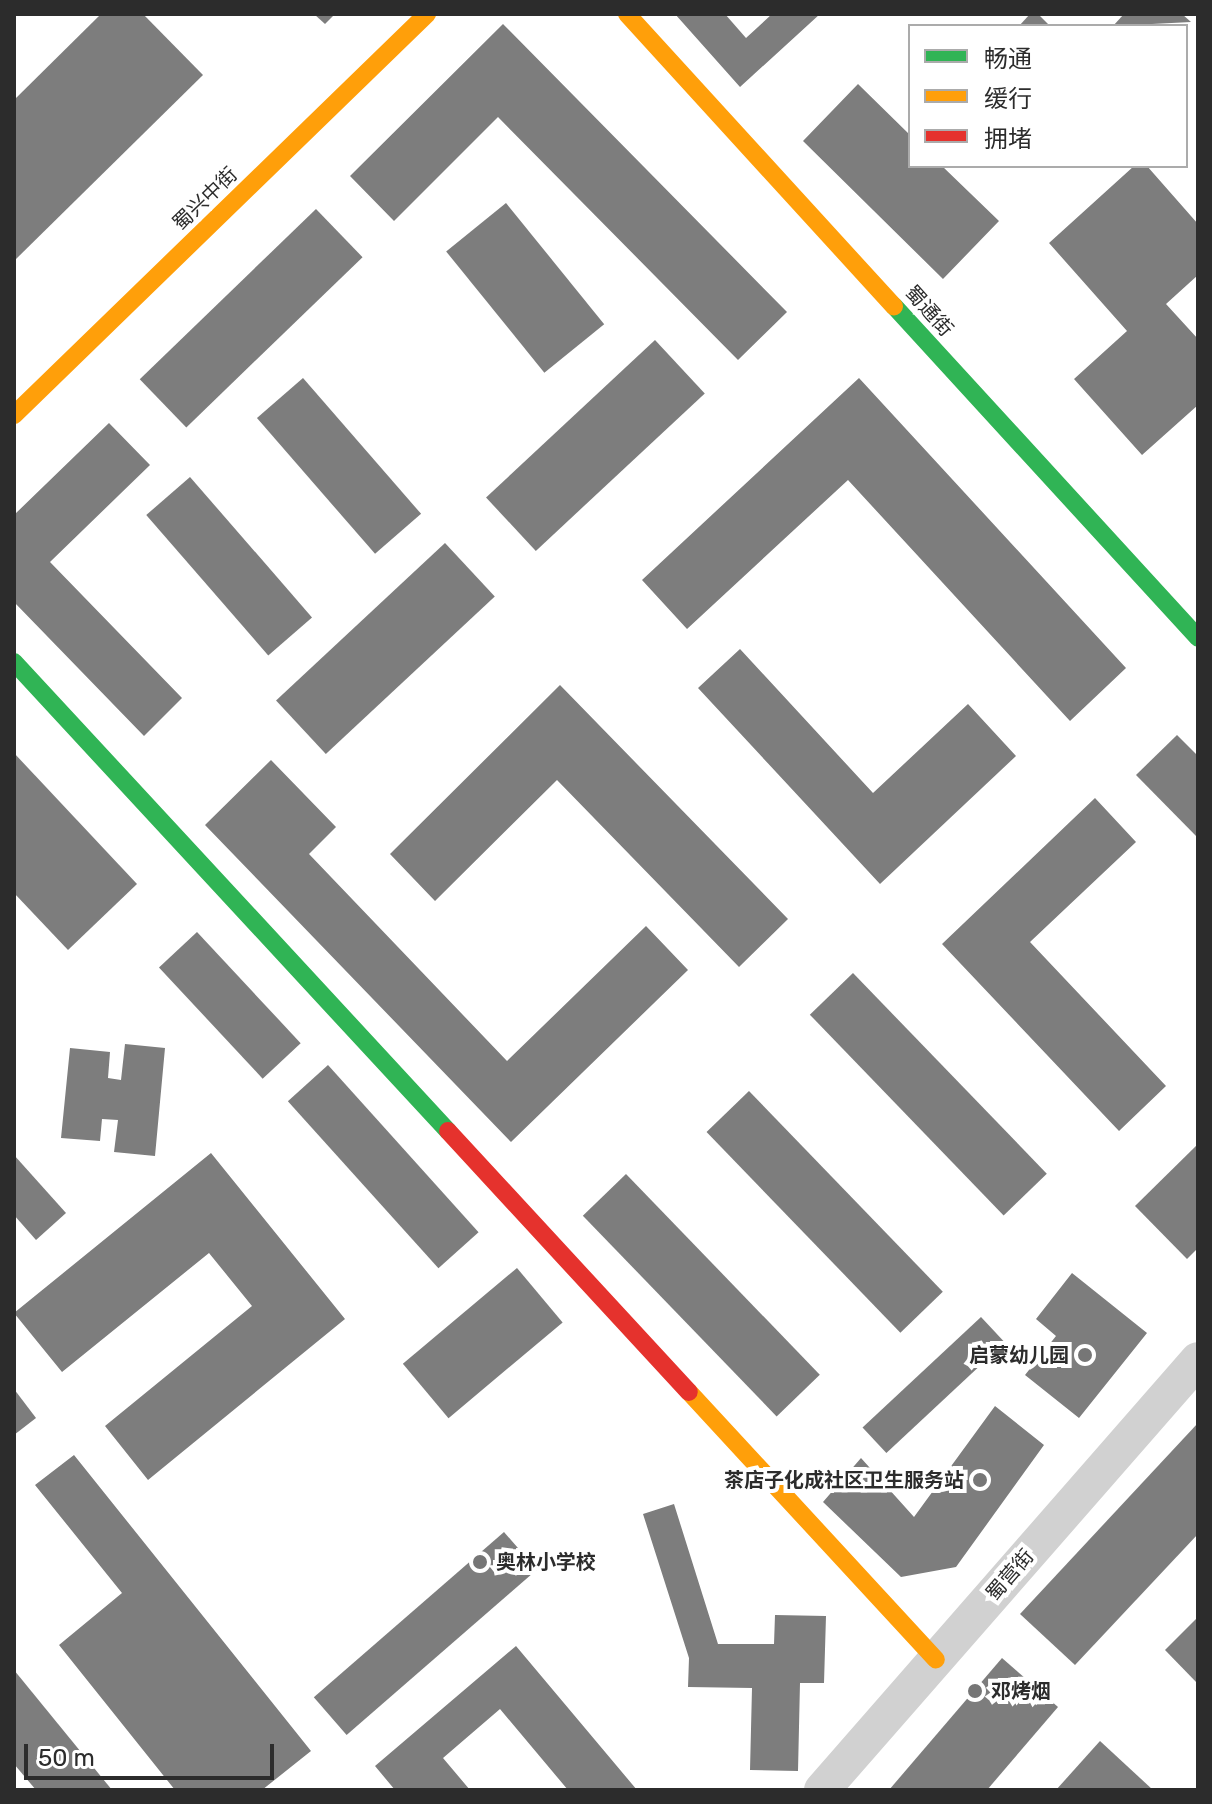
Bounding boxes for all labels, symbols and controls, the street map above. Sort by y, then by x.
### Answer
legend [908,24,1188,168]
text: 畅通 [984,45,1032,73]
text: 缓行 [984,85,1032,113]
text: 拥堵 [984,125,1032,153]
street label: 蜀兴中街 [168,163,242,235]
street label: 蜀通街 [900,281,958,341]
place label: 启蒙幼儿园 [969,1343,1069,1367]
marker: 启蒙幼儿园 [1076,1346,1094,1364]
place label: 茶店子化成社区卫生服务站 [724,1468,964,1492]
marker: 茶店子化成社区卫生服务站 [971,1471,989,1489]
street label: 蜀营街 [981,1544,1039,1606]
place label: 奥林小学校 [496,1550,596,1574]
marker: 奥林小学校 [471,1553,489,1571]
place label: 邓烤烟 [991,1679,1051,1703]
marker: 邓烤烟 [966,1682,984,1700]
scale bar [28,1728,278,1778]
text: 50 m [38,1744,95,1772]

